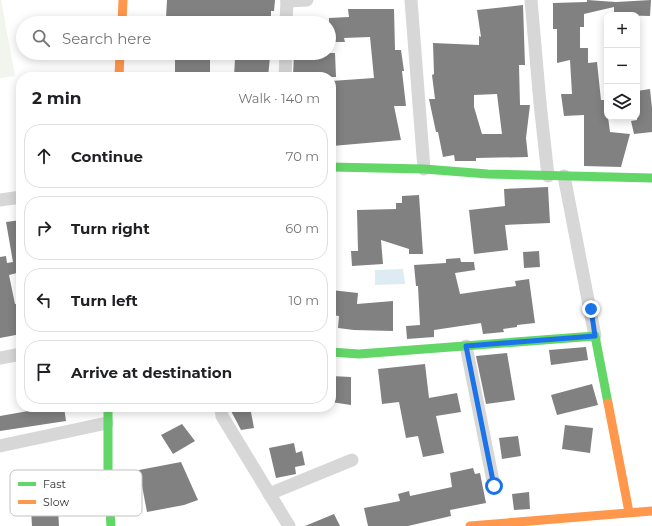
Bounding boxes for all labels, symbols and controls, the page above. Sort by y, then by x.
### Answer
map controls [604,12,640,120]
button: + [604,12,640,48]
search box [16,16,336,60]
icon: search [30,27,52,49]
text: Search here [62,29,151,48]
button: − [604,48,640,84]
button: layers [604,84,640,120]
text: 2 min [32,88,82,108]
text: Walk · 140 m [238,90,320,106]
icon: ahead [33,145,55,167]
text: Continue [71,147,143,166]
text: 70 m [286,148,319,164]
icon: right [33,217,55,239]
text: Turn right [71,219,150,238]
text: 60 m [285,220,319,236]
icon: left [33,289,55,311]
text: Turn left [71,291,138,310]
text: 10 m [289,292,319,308]
route end [582,300,600,318]
icon: arrive [33,361,55,383]
text: Arrive at destination [71,363,232,382]
legend [10,470,142,516]
text: Fast [43,477,67,491]
route start [485,477,503,495]
text: Slow [43,495,69,509]

